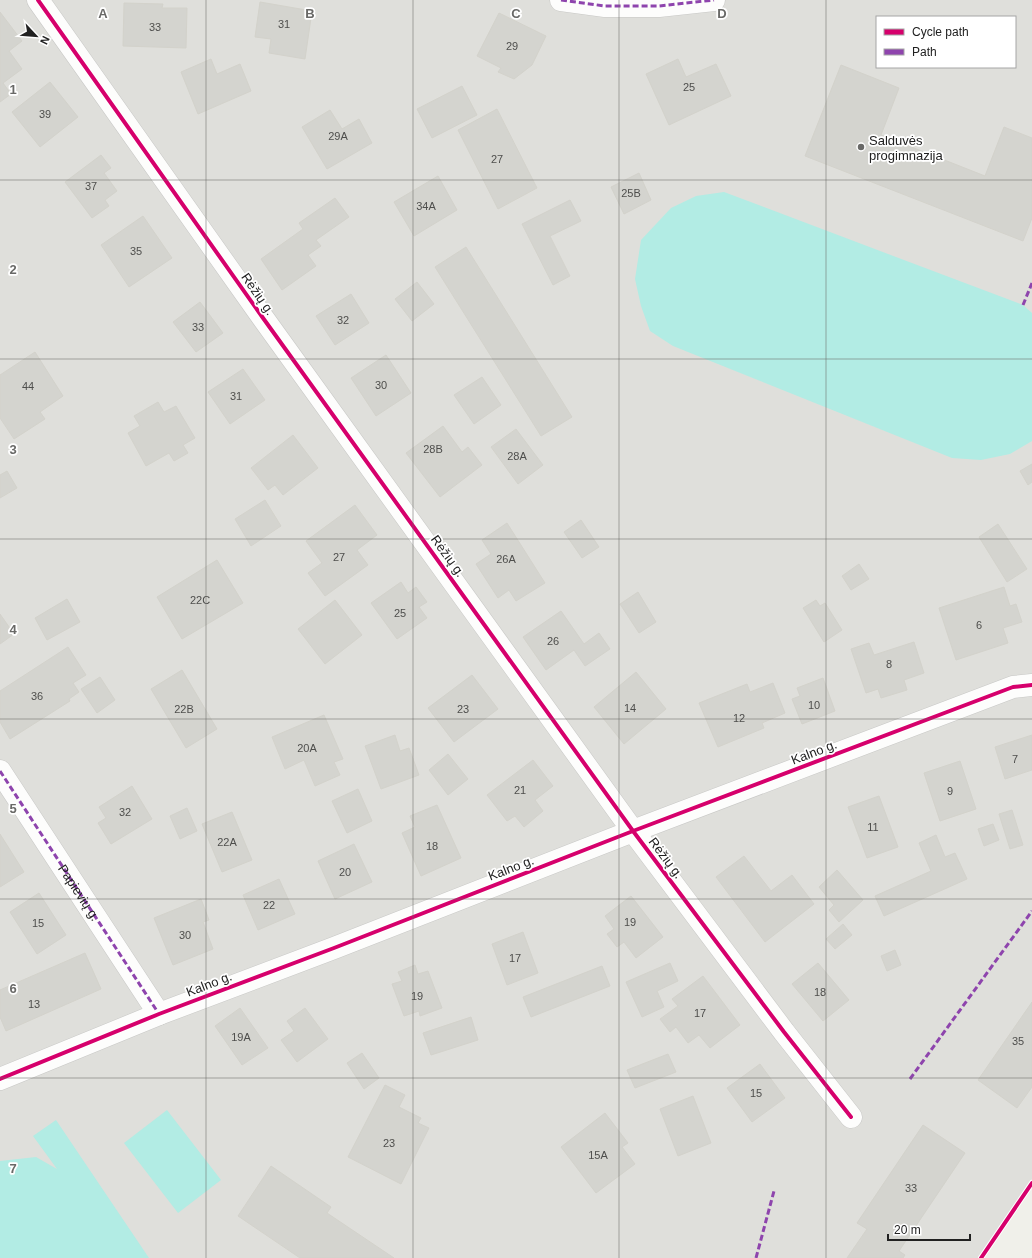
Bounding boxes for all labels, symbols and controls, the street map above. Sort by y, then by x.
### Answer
text: A [98,6,108,21]
text: B [305,6,315,21]
text: C [511,6,521,21]
text: D [717,6,727,21]
north arrow [16,16,56,56]
legend [876,16,1016,68]
house number: 31 [278,18,290,30]
house number: 33 [149,21,161,33]
text: Cycle path [912,25,969,39]
text: N [38,34,52,47]
house number: 29 [506,40,518,52]
text: Path [912,45,937,59]
house number: 25 [683,81,695,93]
text: 1 [9,82,17,97]
house number: 39 [39,108,51,120]
house number: 29A [328,130,348,142]
place label: Salduvės progimnazija [869,133,943,163]
marker: Salduvės progimnazija [856,142,866,152]
house number: 27 [491,153,503,165]
house number: 37 [85,180,97,192]
house number: 25B [621,187,641,199]
house number: 34A [416,200,436,212]
house number: 35 [130,245,142,257]
text: 2 [9,262,17,277]
street label: Rėžių g. [238,270,278,318]
house number: 32 [337,314,349,326]
house number: 33 [192,321,204,333]
house number: 30 [375,379,387,391]
house number: 44 [22,380,34,392]
house number: 31 [230,390,242,402]
text: 3 [9,442,17,457]
house number: 28B [423,443,443,455]
house number: 28A [507,450,527,462]
street label: Rėžių g. [428,532,468,580]
house number: 27 [333,551,345,563]
house number: 26A [496,553,516,565]
house number: 22C [190,594,210,606]
house number: 25 [394,607,406,619]
house number: 6 [976,619,982,631]
text: 4 [9,622,17,637]
house number: 26 [547,635,559,647]
house number: 8 [886,658,892,670]
house number: 36 [31,690,43,702]
house number: 10 [808,699,820,711]
house number: 14 [624,702,636,714]
house number: 22B [174,703,194,715]
house number: 23 [457,703,469,715]
house number: 12 [733,712,745,724]
street label: Kalno g. [789,736,839,768]
house number: 20A [297,742,317,754]
house number: 7 [1012,753,1018,765]
house number: 21 [514,784,526,796]
house number: 9 [947,785,953,797]
text: 5 [9,801,17,816]
house number: 32 [119,806,131,818]
house number: 11 [867,821,879,833]
street label: Rėžių g. [646,834,686,882]
house number: 22A [217,836,237,848]
house number: 18 [426,840,438,852]
street label: Kalno g. [486,852,536,884]
street label: Papievių g. [55,861,103,923]
house number: 20 [339,866,351,878]
house number: 22 [263,899,275,911]
house number: 19 [624,916,636,928]
house number: 15 [32,917,44,929]
house number: 30 [179,929,191,941]
house number: 17 [509,952,521,964]
street label: Kalno g. [184,968,234,1000]
text: 6 [9,981,17,996]
house number: 18 [814,986,826,998]
house number: 19 [411,990,423,1002]
house number: 13 [28,998,40,1010]
house number: 17 [694,1007,706,1019]
house number: 19A [231,1031,251,1043]
house number: 35 [1012,1035,1024,1047]
house number: 15 [750,1087,762,1099]
house number: 23 [383,1137,395,1149]
house number: 15A [588,1149,608,1161]
text: 7 [9,1161,17,1176]
house number: 33 [905,1182,917,1194]
scale bar [888,1216,970,1242]
text: 20 m [894,1223,921,1237]

